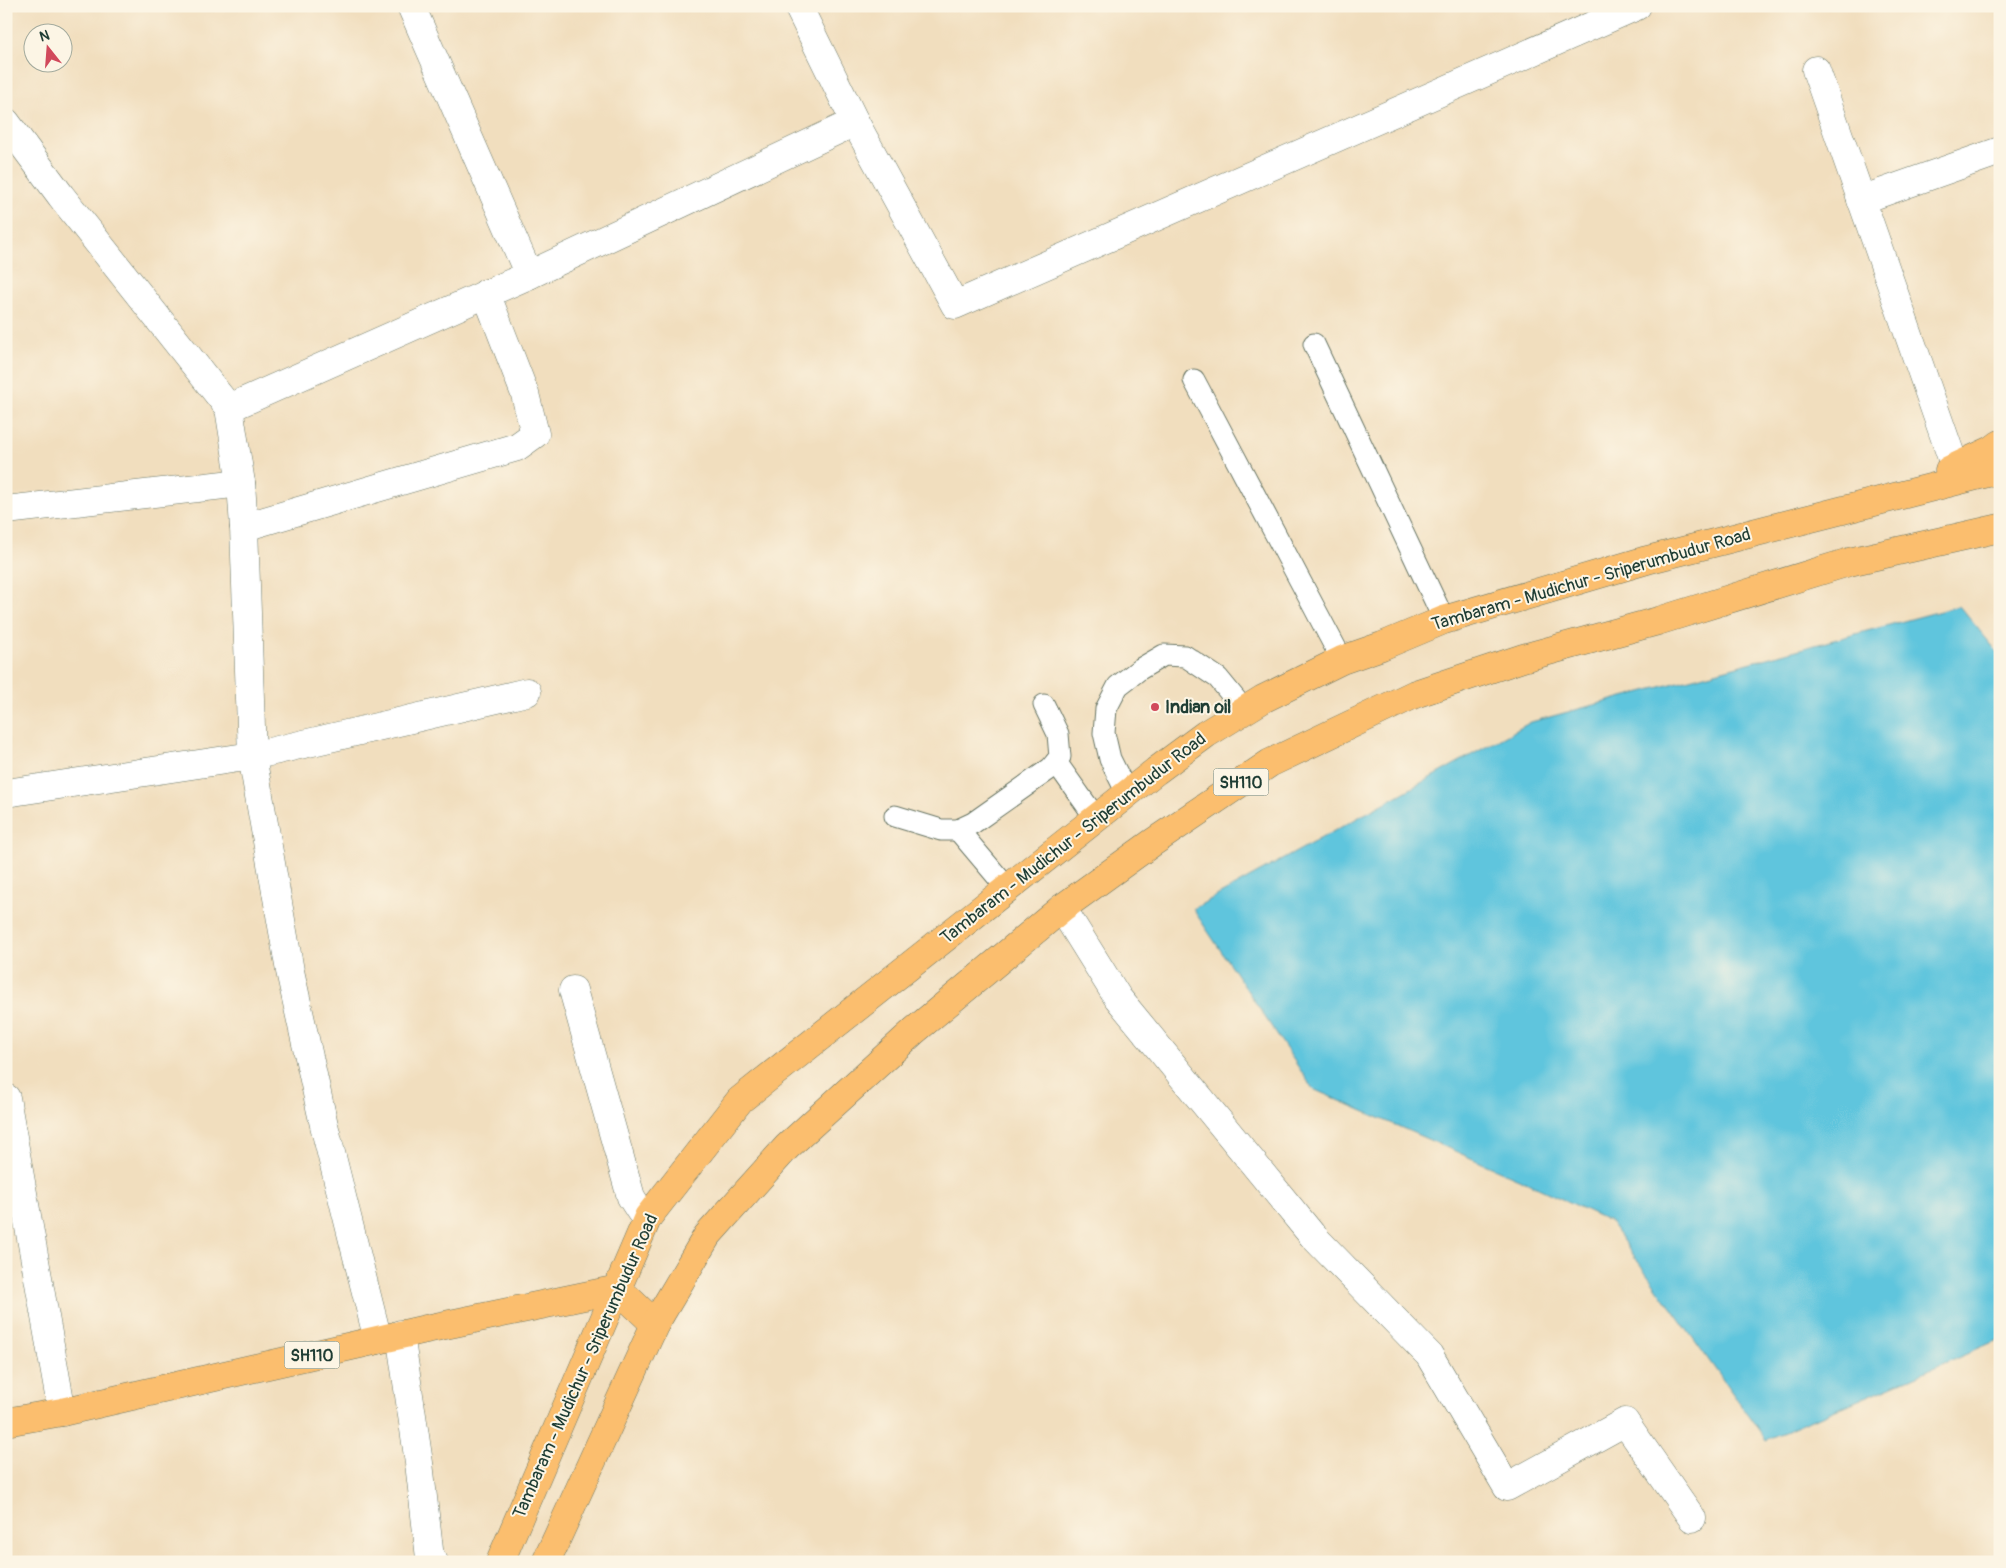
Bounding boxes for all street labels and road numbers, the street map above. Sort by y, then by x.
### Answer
street label: Tambaram - Mudichur - Sriperumbudur Road [1429,523,1753,636]
street label: Tambaram - Mudichur - Sriperumbudur Road [936,727,1211,949]
road number: SH110 [1214,769,1268,796]
street label: Tambaram - Mudichur - Sriperumbudur Road [508,1210,663,1522]
road number: SH110 [284,1342,340,1368]

